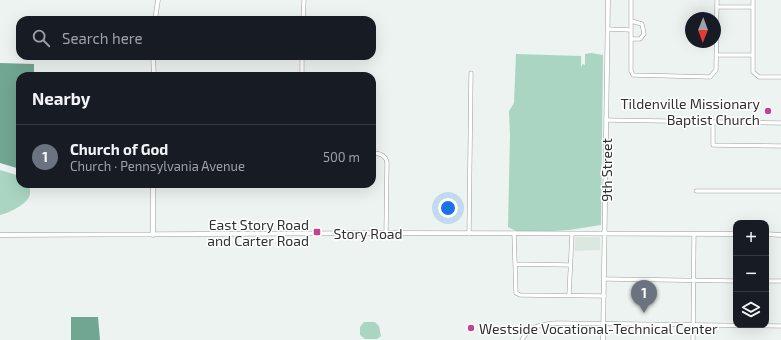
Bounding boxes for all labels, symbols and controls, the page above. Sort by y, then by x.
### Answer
north arrow [685,12,721,48]
search box [16,16,376,60]
icon: search [30,27,52,49]
text: Search here [62,29,143,47]
text: Nearby [32,88,90,108]
place label: Tildenville Missionary Baptist Church [620,95,761,128]
marker: Tildenville Missionary Baptist Church [763,106,773,116]
street label: 9th Street [598,138,615,202]
text: Church of God [70,140,168,158]
text: 1 [42,149,48,165]
text: 500 m [323,149,360,165]
text: Church · Pennsylvania Avenue [70,158,245,174]
your location [438,198,458,218]
place label: East Story Road and Carter Road [207,216,309,249]
map controls [733,220,769,328]
button: + [733,220,769,256]
street label: Story Road [333,225,403,242]
marker: East Story Road and Carter Road [312,227,322,237]
button: − [733,256,769,292]
pin: 1 [631,280,657,313]
button: layers [733,292,769,328]
place label: Westside Vocational-Technical Center [479,320,718,337]
marker: Westside Vocational-Technical Center [466,323,476,333]

